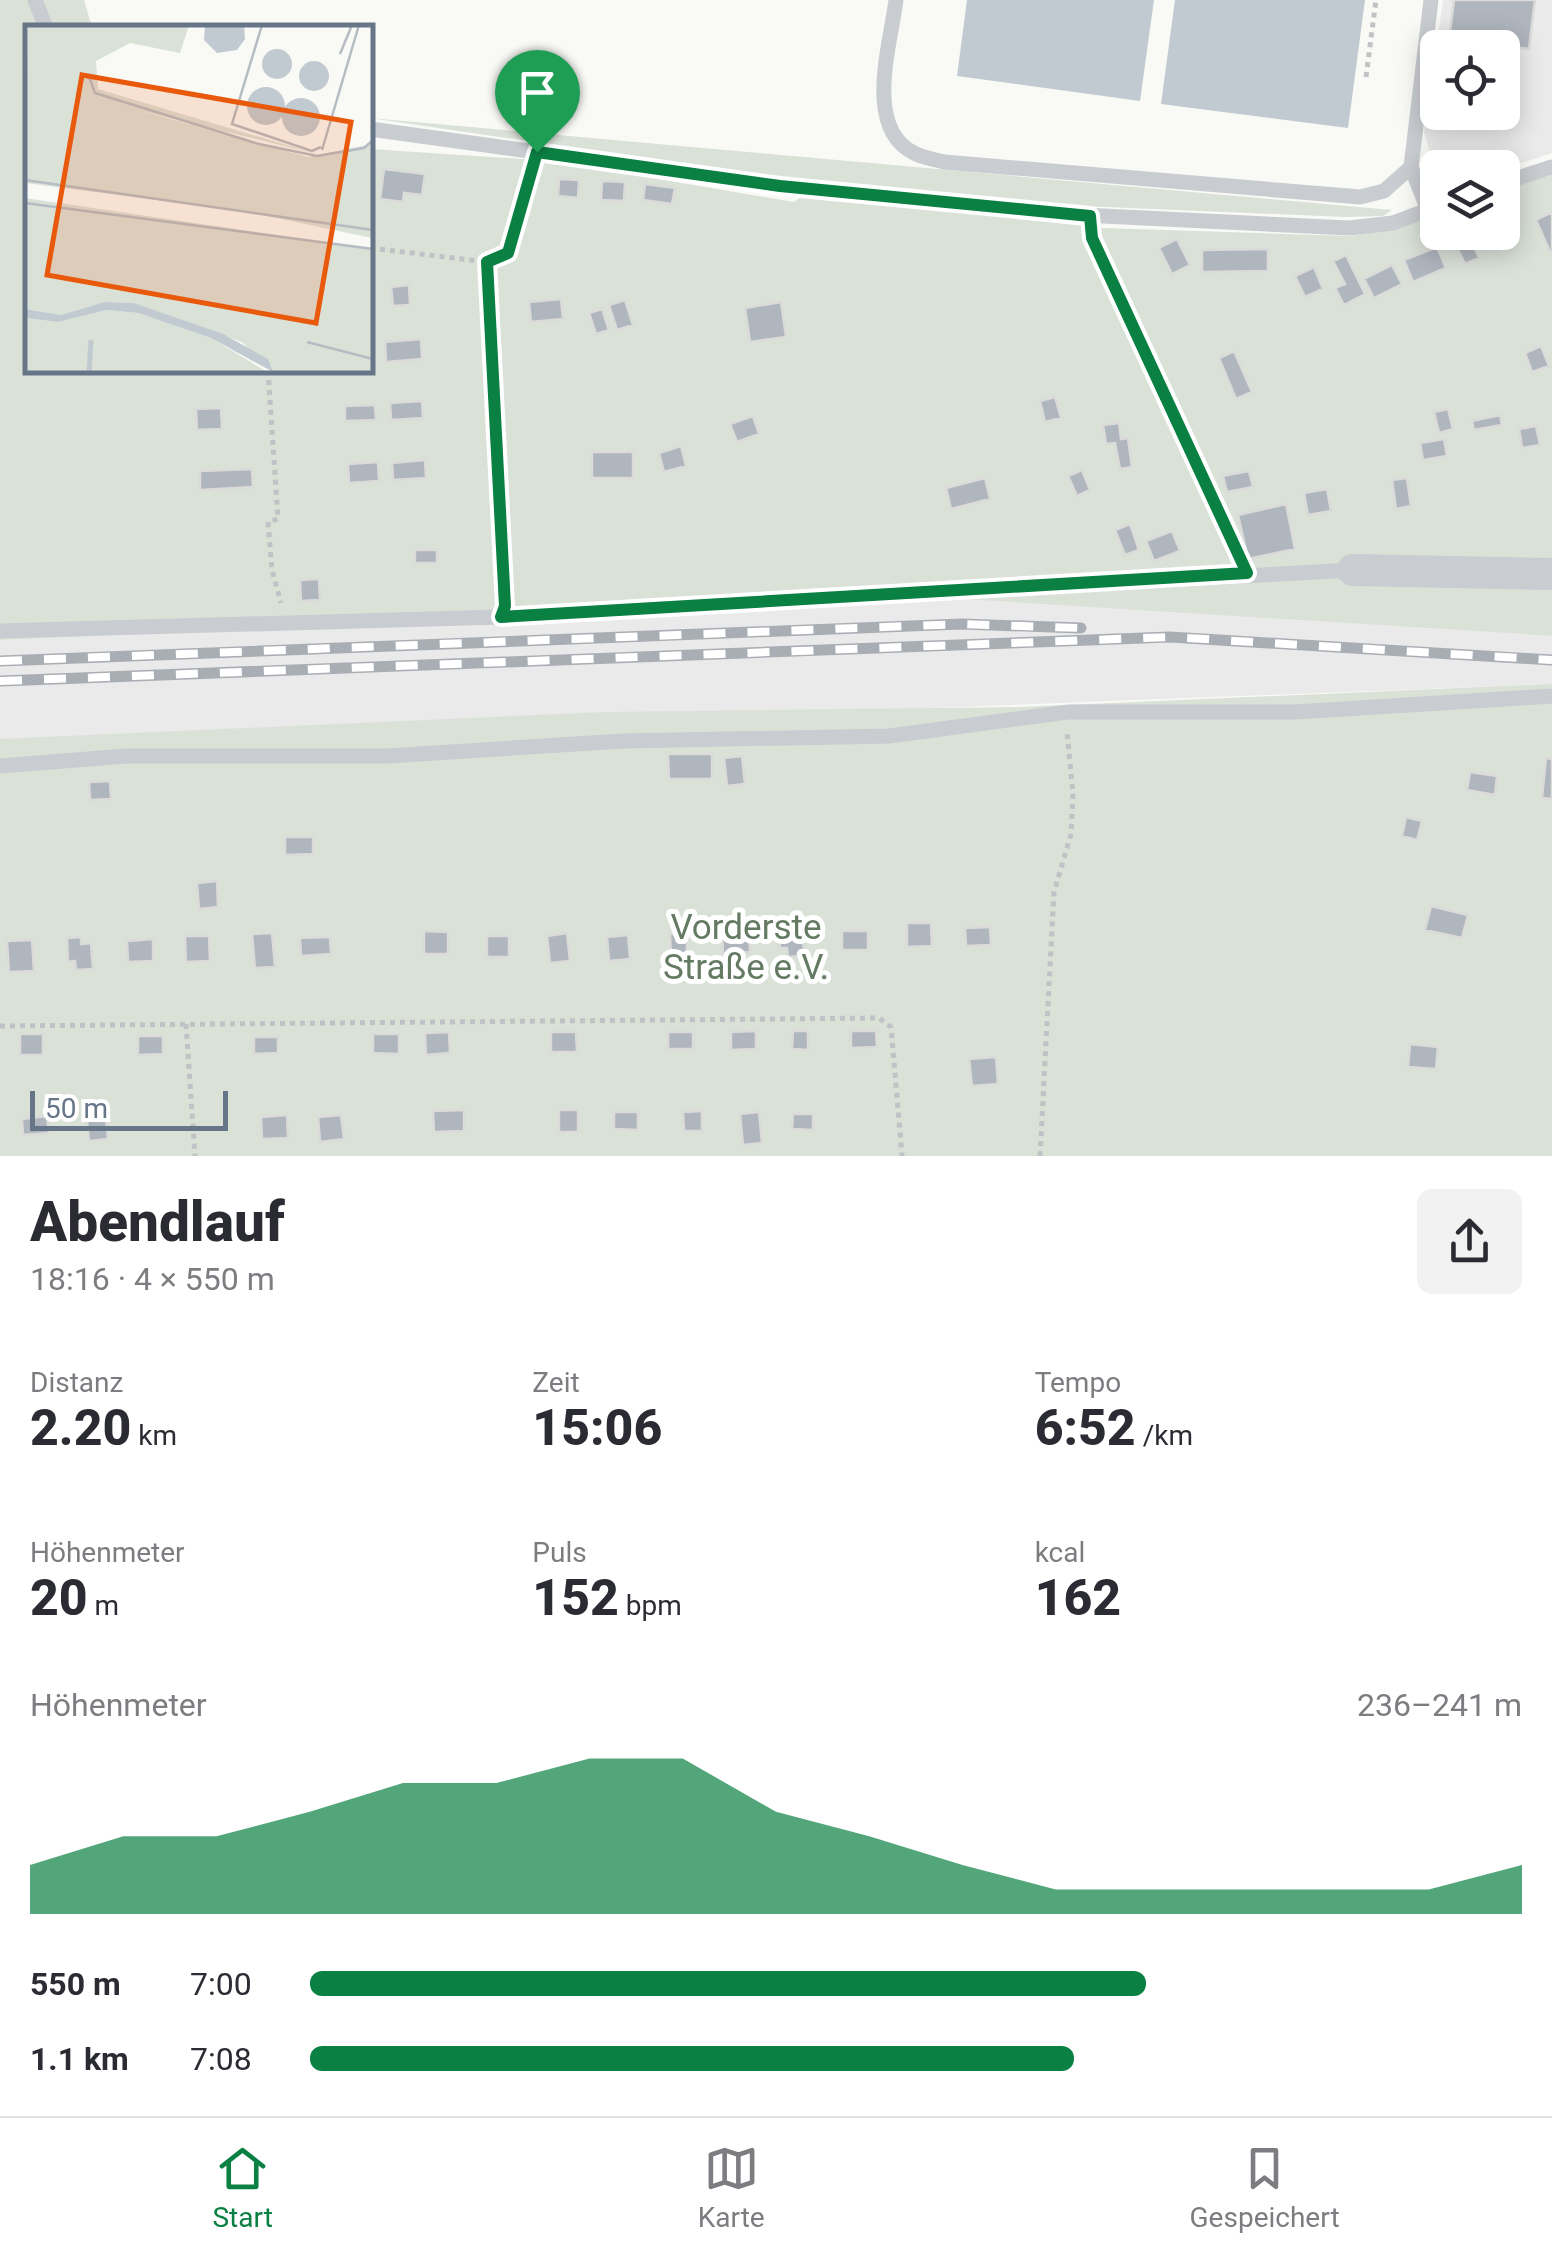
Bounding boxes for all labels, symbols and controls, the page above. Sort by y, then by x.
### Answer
inset map [25,25,372,372]
map controls [1420,30,1520,250]
button: locate [1420,30,1520,130]
pin [495,50,580,153]
icon: arrive [510,65,565,120]
button: layers [1420,150,1520,250]
park label: Vorderste Straße e.V. [663,907,829,988]
scale bar [30,1086,228,1130]
text: 50 m [45,1092,108,1125]
button: share [1417,1189,1522,1294]
text: Abendlauf [30,1190,285,1254]
text: 18:16 · 4 × 550 m [30,1260,275,1298]
text: Distanz [30,1366,123,1399]
text: Zeit [532,1366,580,1399]
text: Tempo [1035,1366,1121,1399]
text: 2.20 [30,1399,131,1457]
text: 15:06 [532,1399,662,1457]
text: 6:52 [1035,1399,1136,1457]
text: km [131,1419,177,1452]
text: /km [1136,1419,1193,1452]
text: Höhenmeter [30,1536,185,1569]
text: Puls [532,1536,587,1569]
text: kcal [1035,1536,1085,1569]
text: 20 [30,1569,88,1627]
text: 152 [532,1569,619,1627]
text: 162 [1035,1569,1121,1627]
text: m [88,1589,119,1622]
text: bpm [619,1589,682,1622]
text: Höhenmeter [30,1686,207,1724]
text: 236–241 m [1357,1686,1522,1724]
text: 550 m [30,1965,121,2003]
text: 7:00 [190,1965,252,2003]
text: 1.1 km [30,2040,129,2078]
text: 7:08 [190,2040,252,2078]
tab: Start [212,2141,273,2234]
tab: Karte [698,2141,765,2234]
tab: Gespeichert [1190,2141,1340,2234]

